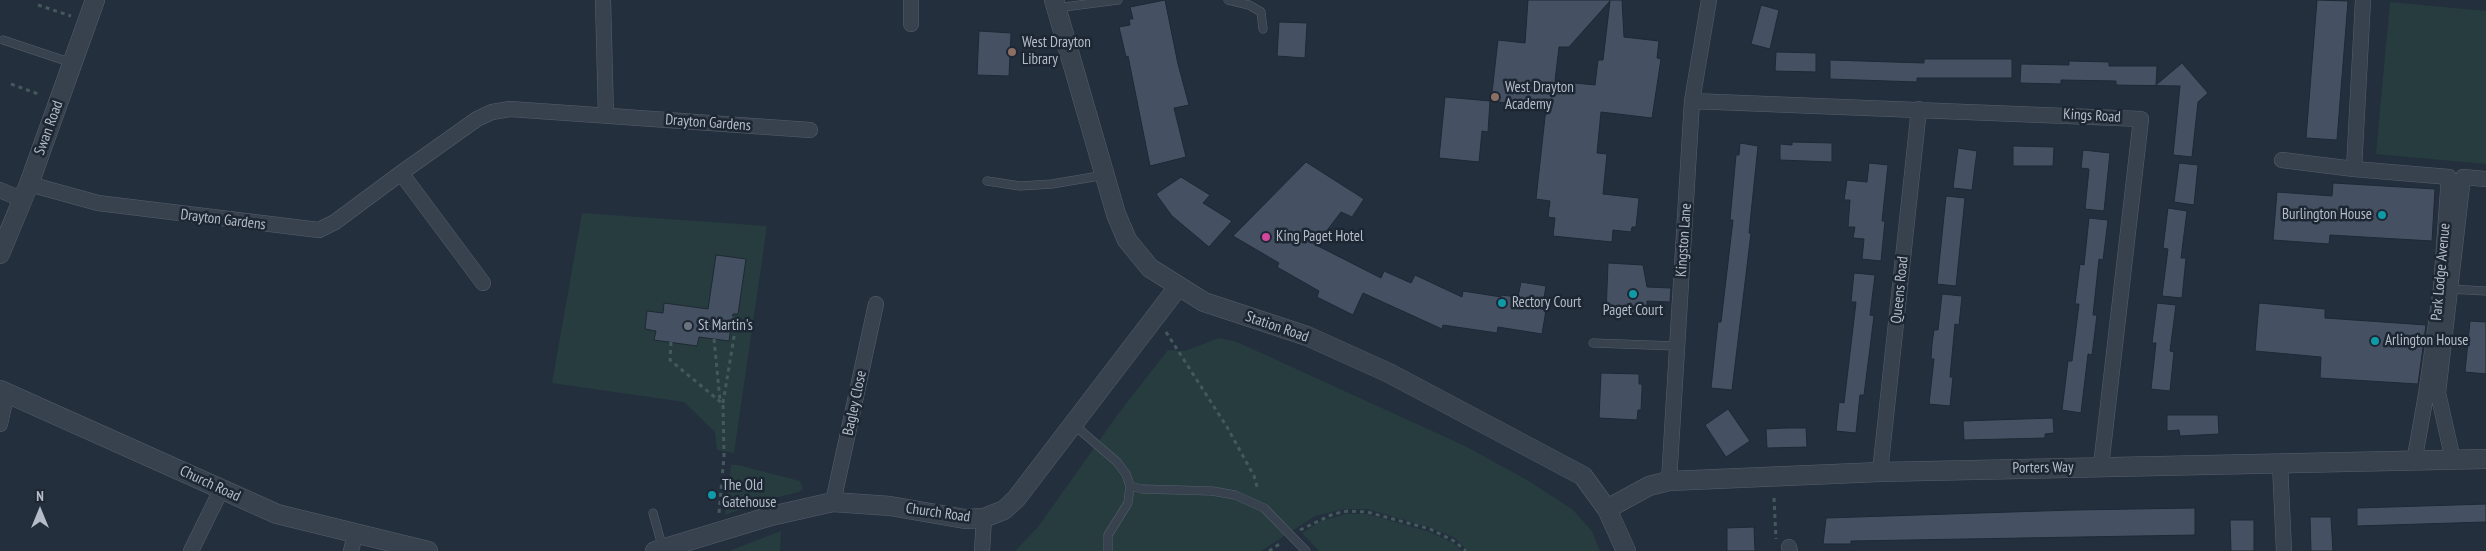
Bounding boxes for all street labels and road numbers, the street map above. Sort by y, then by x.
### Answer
street label: Swan Road [31,98,67,158]
street label: Kings Road [2063,106,2121,126]
street label: Drayton Gardens [665,111,751,135]
street label: Kingston Lane [1672,203,1696,277]
street label: Drayton Gardens [179,206,267,234]
street label: Park Lodge Avenue [2428,223,2454,321]
street label: Queens Road [1888,256,1912,324]
street label: Station Road [1243,308,1311,346]
street label: Bagley Close [839,369,871,437]
street label: Porters Way [2012,458,2074,478]
street label: Church Road [177,462,243,506]
street label: Church Road [905,500,971,526]

